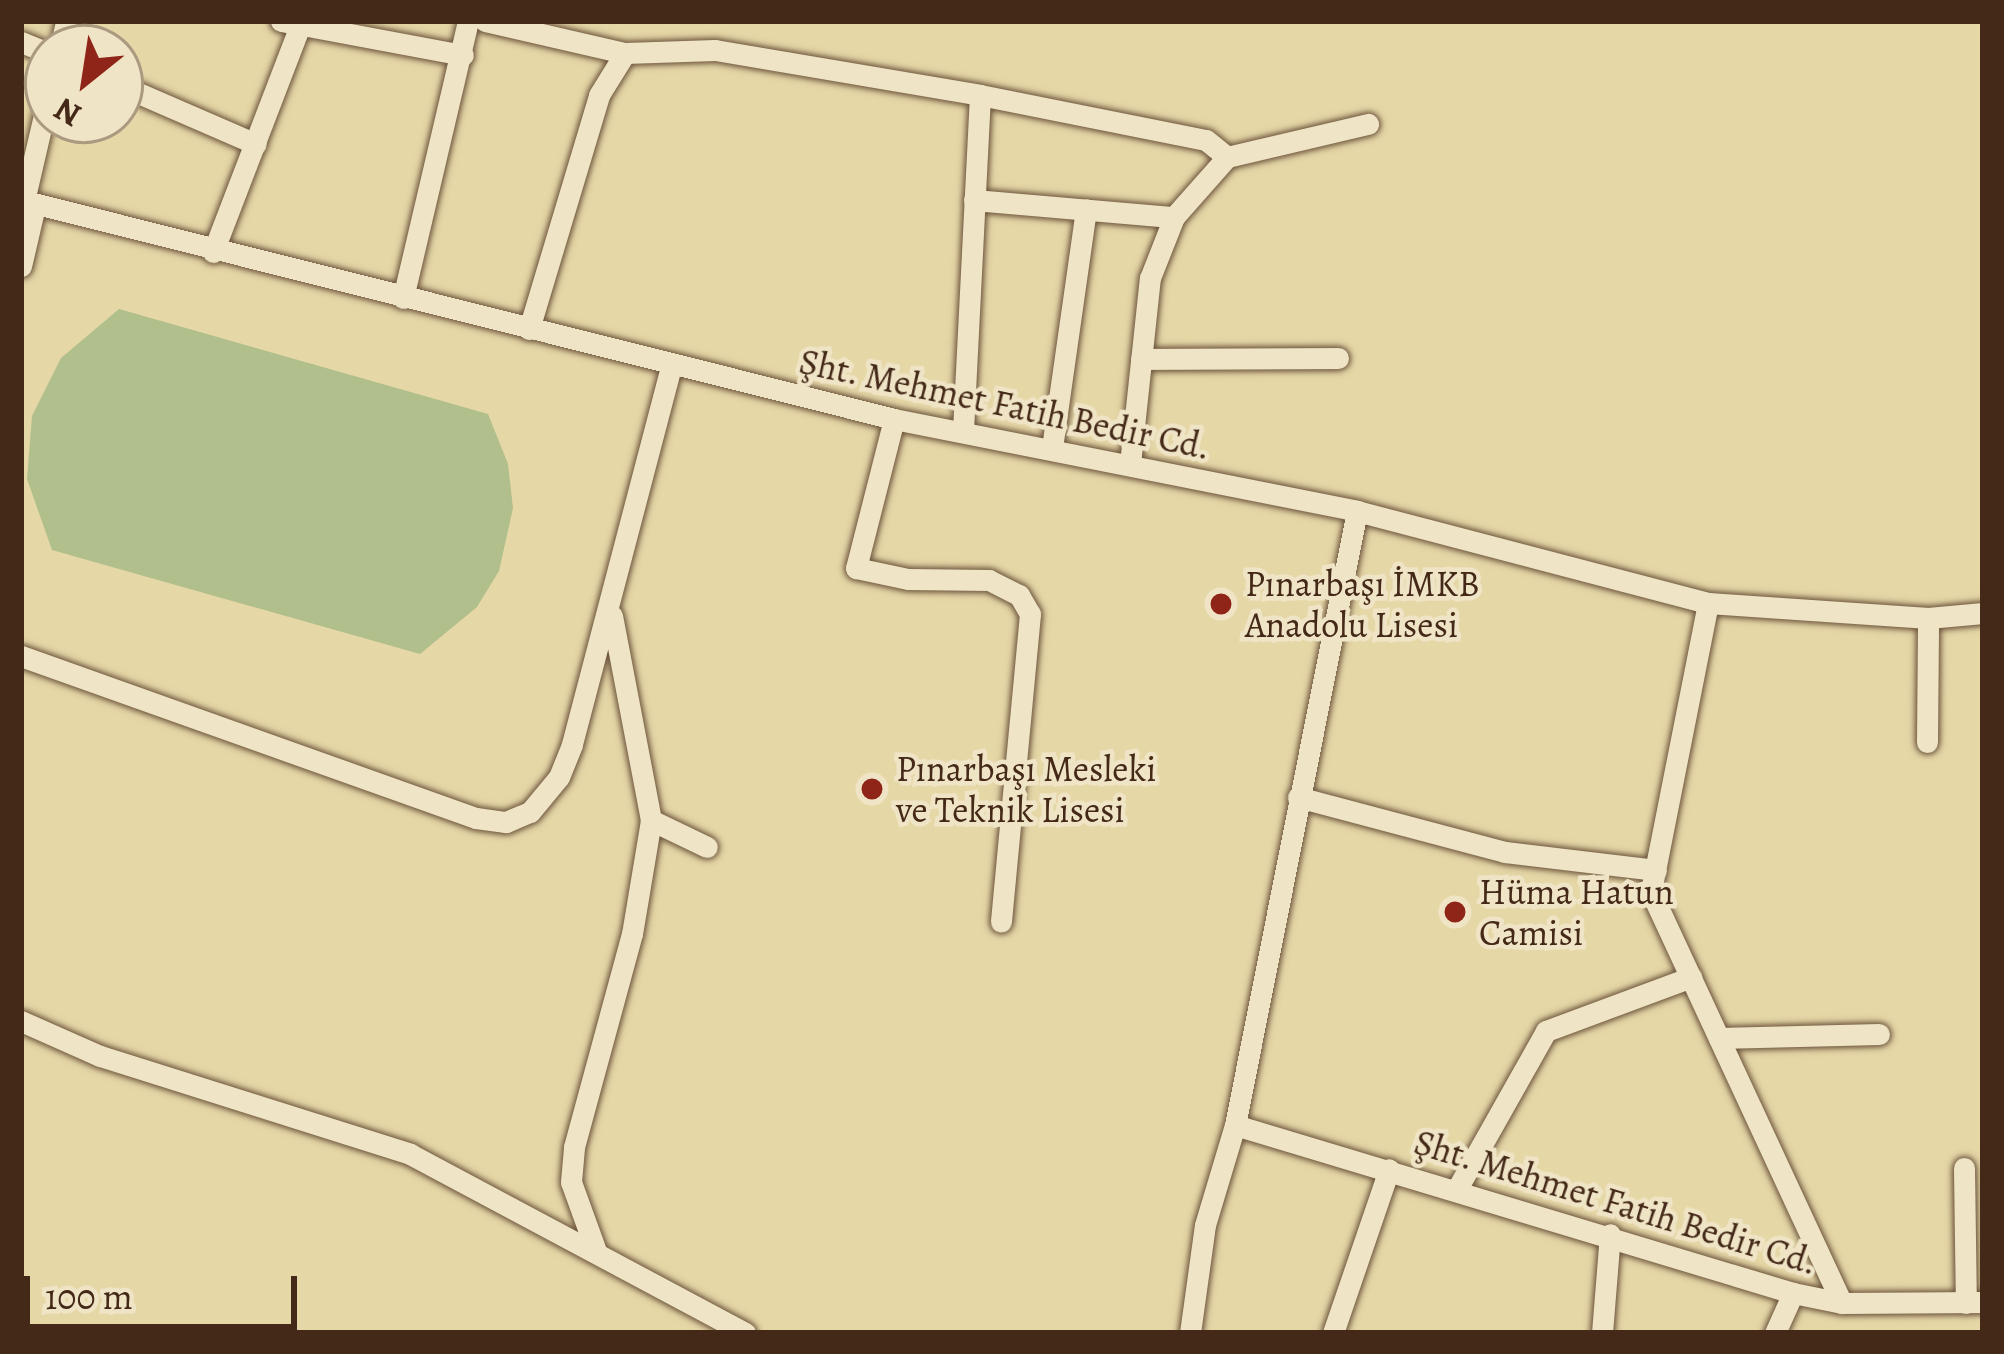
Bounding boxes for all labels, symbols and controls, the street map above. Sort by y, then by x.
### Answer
north arrow [24,24,144,144]
text: N [46,88,89,139]
street label: Şht. Mehmet Fatih Bedir Cd. [795,339,1215,469]
place label: Pınarbaşı İMKB Anadolu Lisesi [1245,561,1480,646]
marker: Pınarbaşı İMKB Anadolu Lisesi [1208,591,1234,617]
place label: Pınarbaşı Mesleki ve Teknik Lisesi [896,746,1156,831]
marker: Pınarbaşı Mesleki ve Teknik Lisesi [859,776,885,802]
place label: Hüma Hatun Camisi [1479,869,1674,954]
marker: Hüma Hatun Camisi [1442,899,1468,925]
street label: Şht. Mehmet Fatih Bedir Cd. [1409,1120,1823,1284]
scale bar [30,1252,303,1326]
text: 100 m [45,1272,133,1321]

